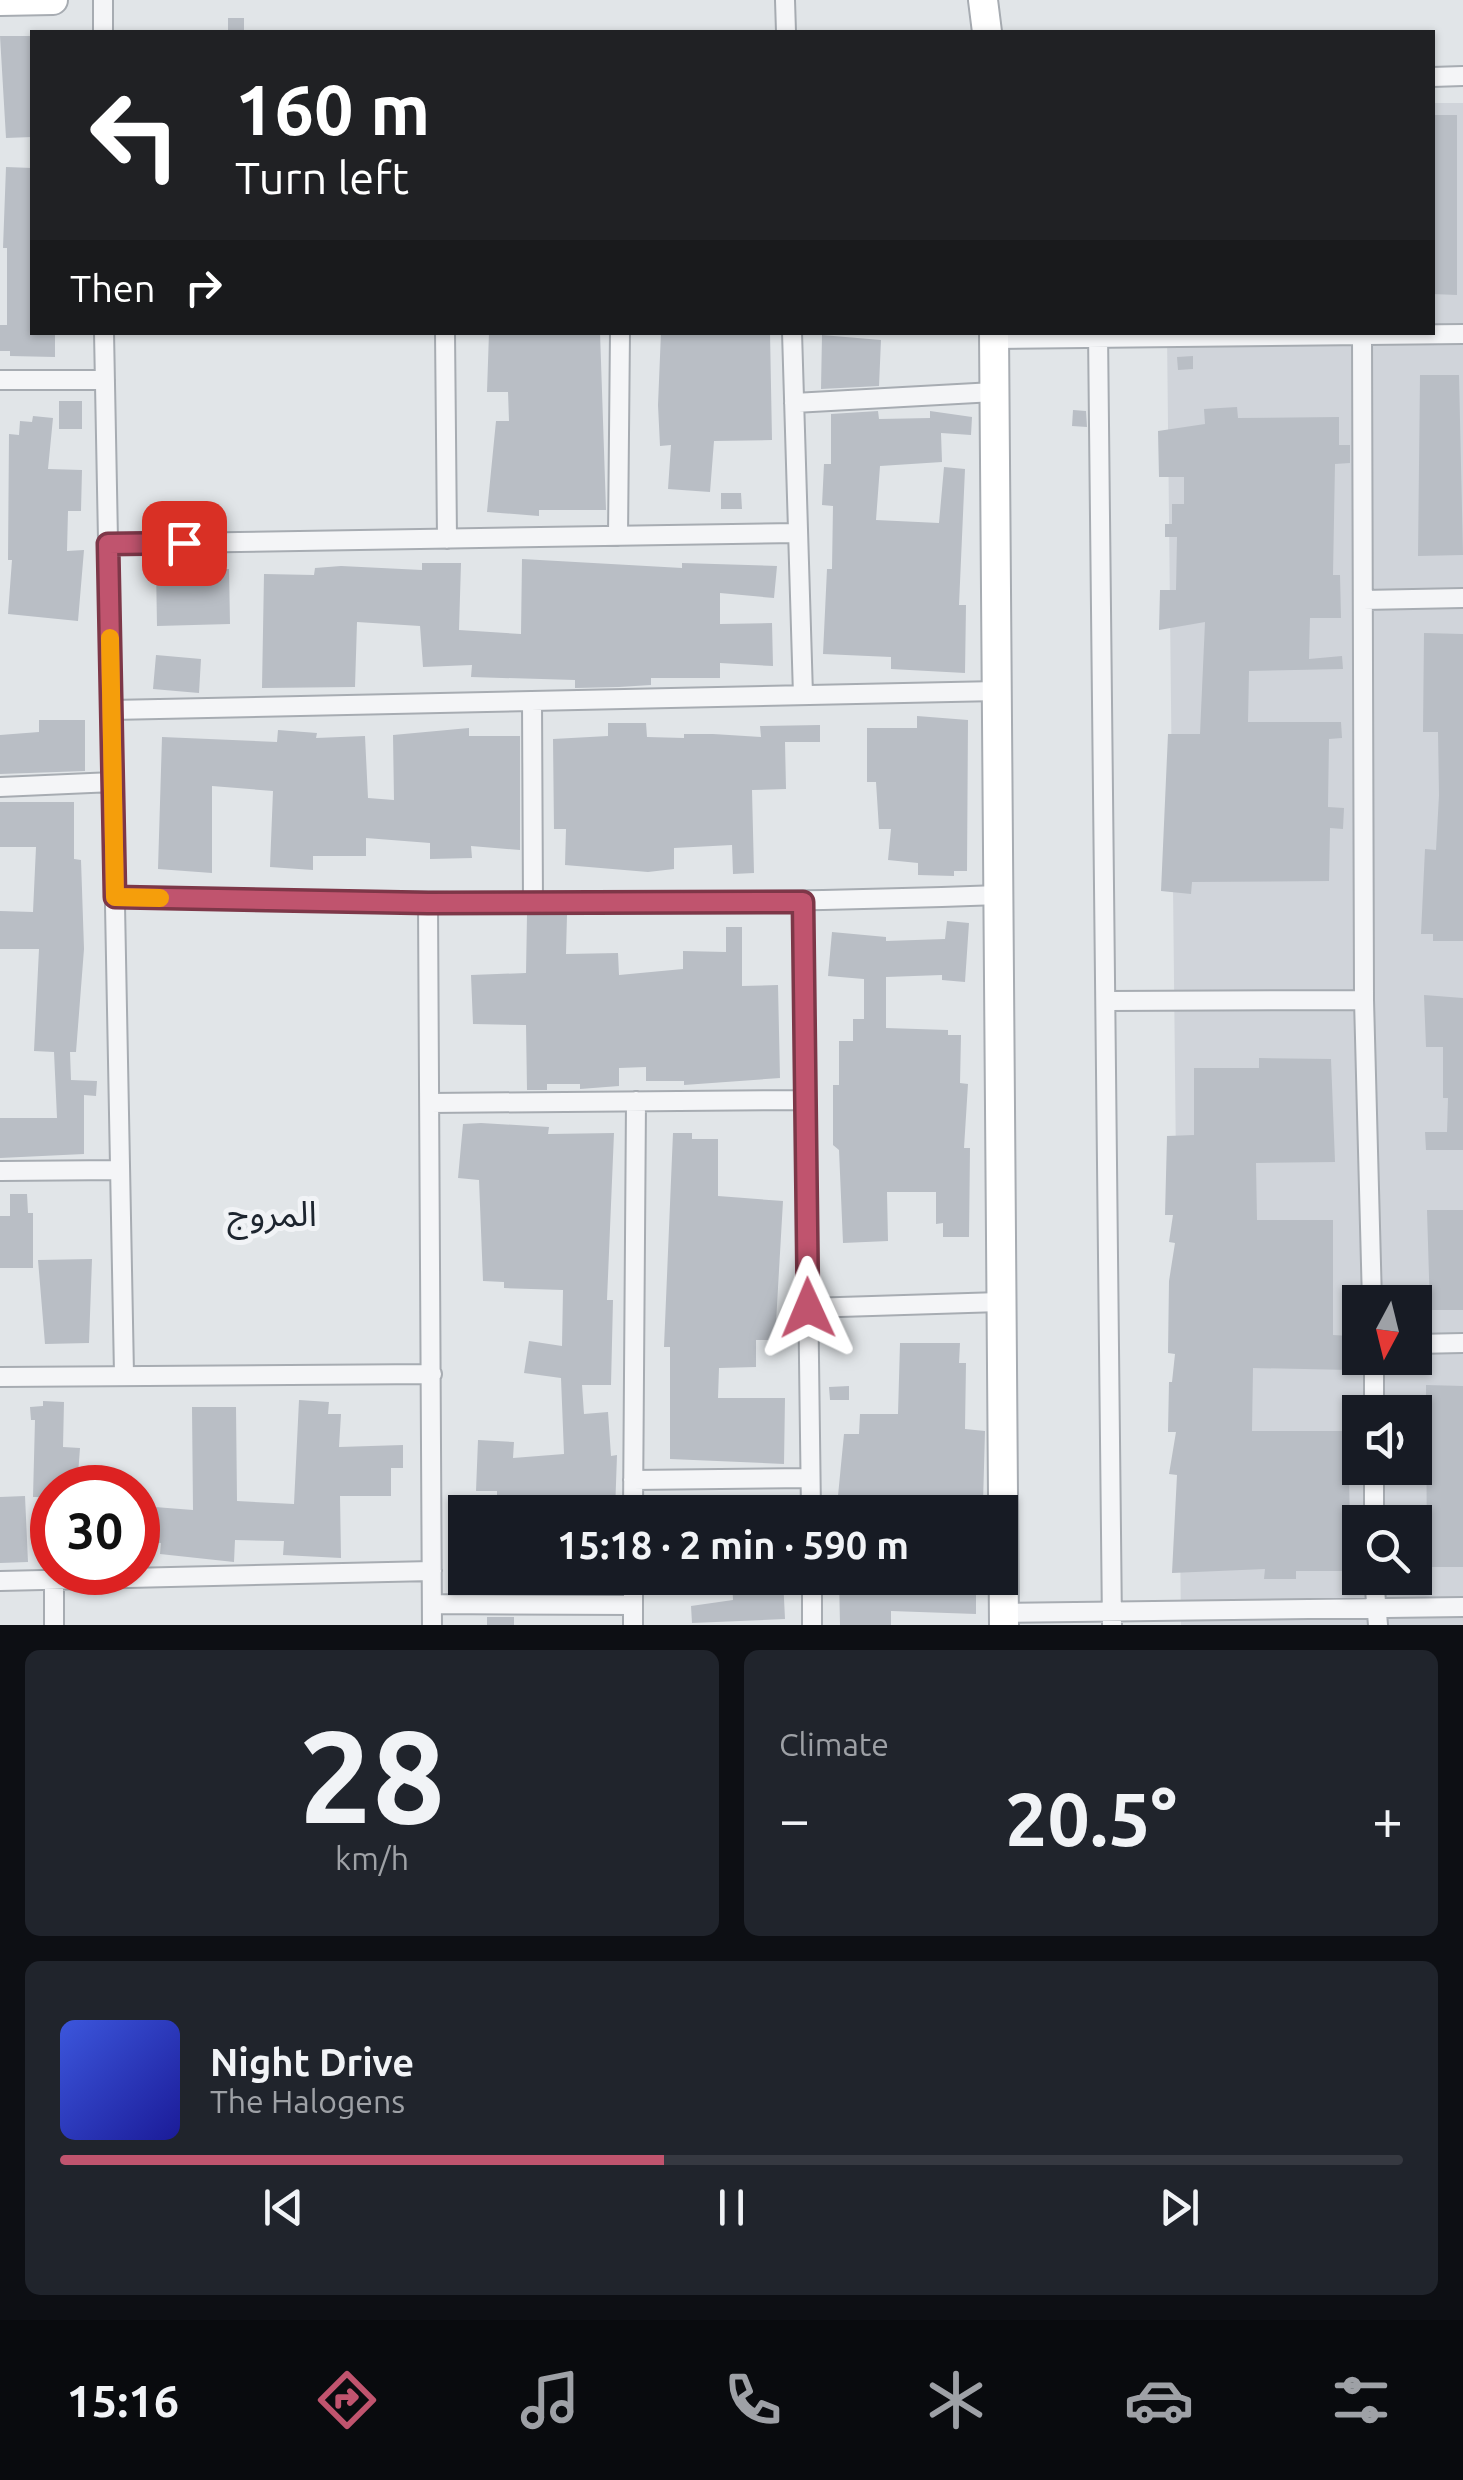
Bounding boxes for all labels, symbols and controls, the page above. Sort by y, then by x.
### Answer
icon: left [70,70,200,200]
text: 160 m [235,70,430,148]
text: Turn left [235,152,409,203]
icon: right [176,260,231,315]
text: Then [70,267,156,309]
pin [142,501,227,586]
icon: arrive [157,516,212,571]
district label: المروج [227,1193,317,1240]
position arrow [756,1256,860,1360]
north arrow [1342,1285,1432,1375]
map controls [1342,1285,1432,1595]
button: sound [1342,1395,1432,1485]
speed limit sign: 30 [30,1465,160,1595]
button: search [1342,1505,1432,1595]
text: 15:18 · 2 min · 590 m [557,1524,909,1566]
text: 28 [299,1702,445,1848]
text: Climate [779,1726,889,1762]
text: 20.5° [1005,1776,1177,1860]
text: − [779,1788,810,1849]
text: + [1372,1788,1403,1849]
text: km/h [335,1840,409,1876]
text: Night Drive [210,2041,414,2083]
text: The Halogens [210,2083,405,2119]
icon: previous [256,2180,311,2235]
icon: pause [704,2180,759,2235]
icon: next [1152,2180,1207,2235]
icon: directions [312,2365,382,2435]
icon: music [515,2365,585,2435]
icon: phone [718,2365,788,2435]
icon: climate [921,2365,991,2435]
icon: car [1124,2365,1194,2435]
icon: filters [1326,2365,1396,2435]
text: 15:16 [66,2375,179,2426]

